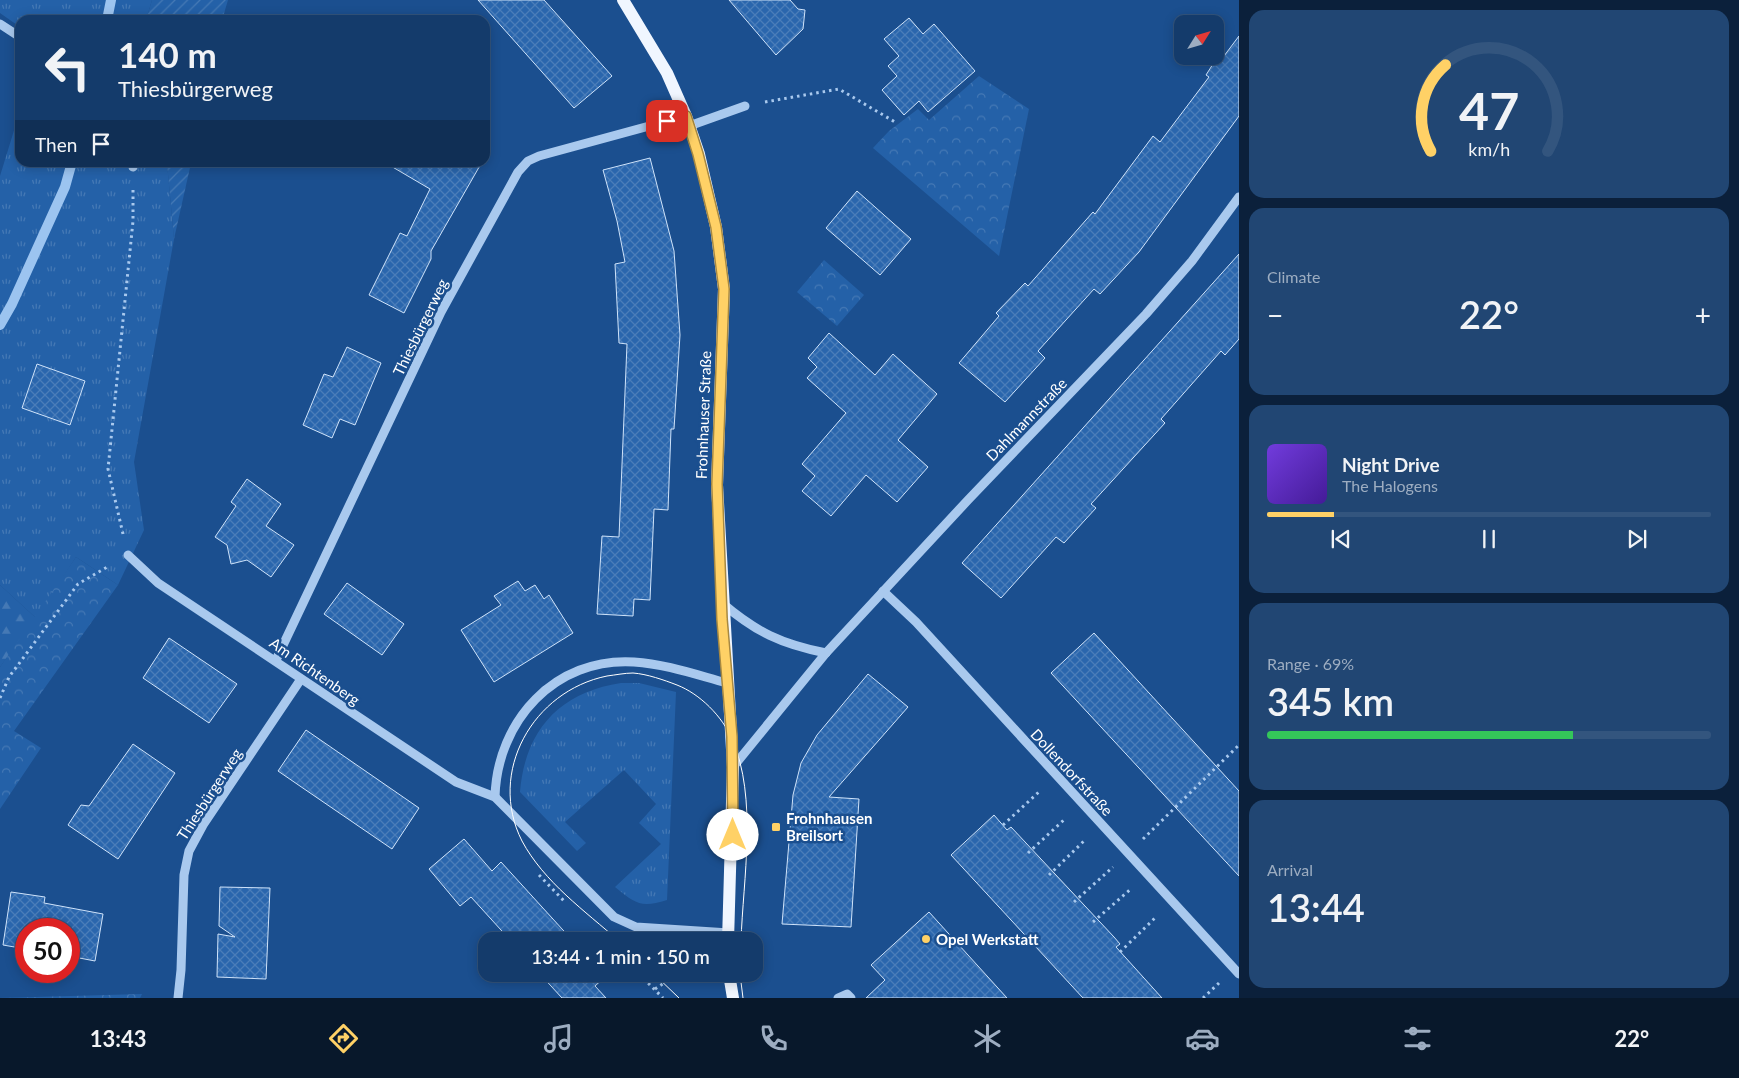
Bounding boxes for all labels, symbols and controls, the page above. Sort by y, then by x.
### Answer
north arrow [1174,15,1224,65]
map controls [1174,15,1224,65]
text: 140 m [118,33,217,75]
icon: left [35,35,100,100]
text: Thiesbürgerweg [118,75,273,102]
text: 47 [1459,79,1519,141]
pin [646,100,688,142]
icon: arrive [653,107,681,135]
icon: arrive [87,130,115,158]
text: Then [35,133,77,156]
text: km/h [1468,138,1510,160]
text: Climate [1267,267,1320,286]
street label: Thiesbürgerweg [389,275,451,378]
text: 22° [1459,291,1519,337]
text: − [1267,298,1283,332]
text: + [1695,298,1711,332]
street label: Frohnhauser Straße [692,350,714,479]
street label: Dahlmannstraße [982,374,1070,464]
text: Night Drive [1342,453,1440,476]
text: The Halogens [1342,476,1438,495]
icon: previous [1327,525,1355,553]
icon: pause [1475,525,1503,553]
icon: next [1623,525,1651,553]
street label: Am Richtenberg [267,633,364,709]
text: Range · 69% [1267,654,1354,673]
text: 345 km [1267,678,1394,724]
street label: Dollendorfstraße [1027,725,1117,819]
street label: Thiesbürgerweg [173,745,245,843]
position arrow [706,808,758,860]
place label: Frohnhausen Breilsort [786,809,872,844]
marker: Frohnhausen Breilsort [770,821,782,833]
text: Arrival [1267,860,1313,879]
text: 13:44 [1267,884,1365,930]
speed limit sign: 50 [15,918,80,983]
place label: Opel Werkstatt [936,930,1039,948]
marker: Opel Werkstatt [920,933,932,945]
text: 13:44 · 1 min · 150 m [531,945,710,968]
icon: directions [326,1021,361,1056]
icon: music [541,1021,576,1056]
icon: phone [756,1021,791,1056]
icon: climate [970,1021,1005,1056]
icon: car [1185,1021,1220,1056]
icon: filters [1400,1021,1435,1056]
text: 13:43 [90,1025,147,1052]
text: 22° [1614,1025,1649,1052]

